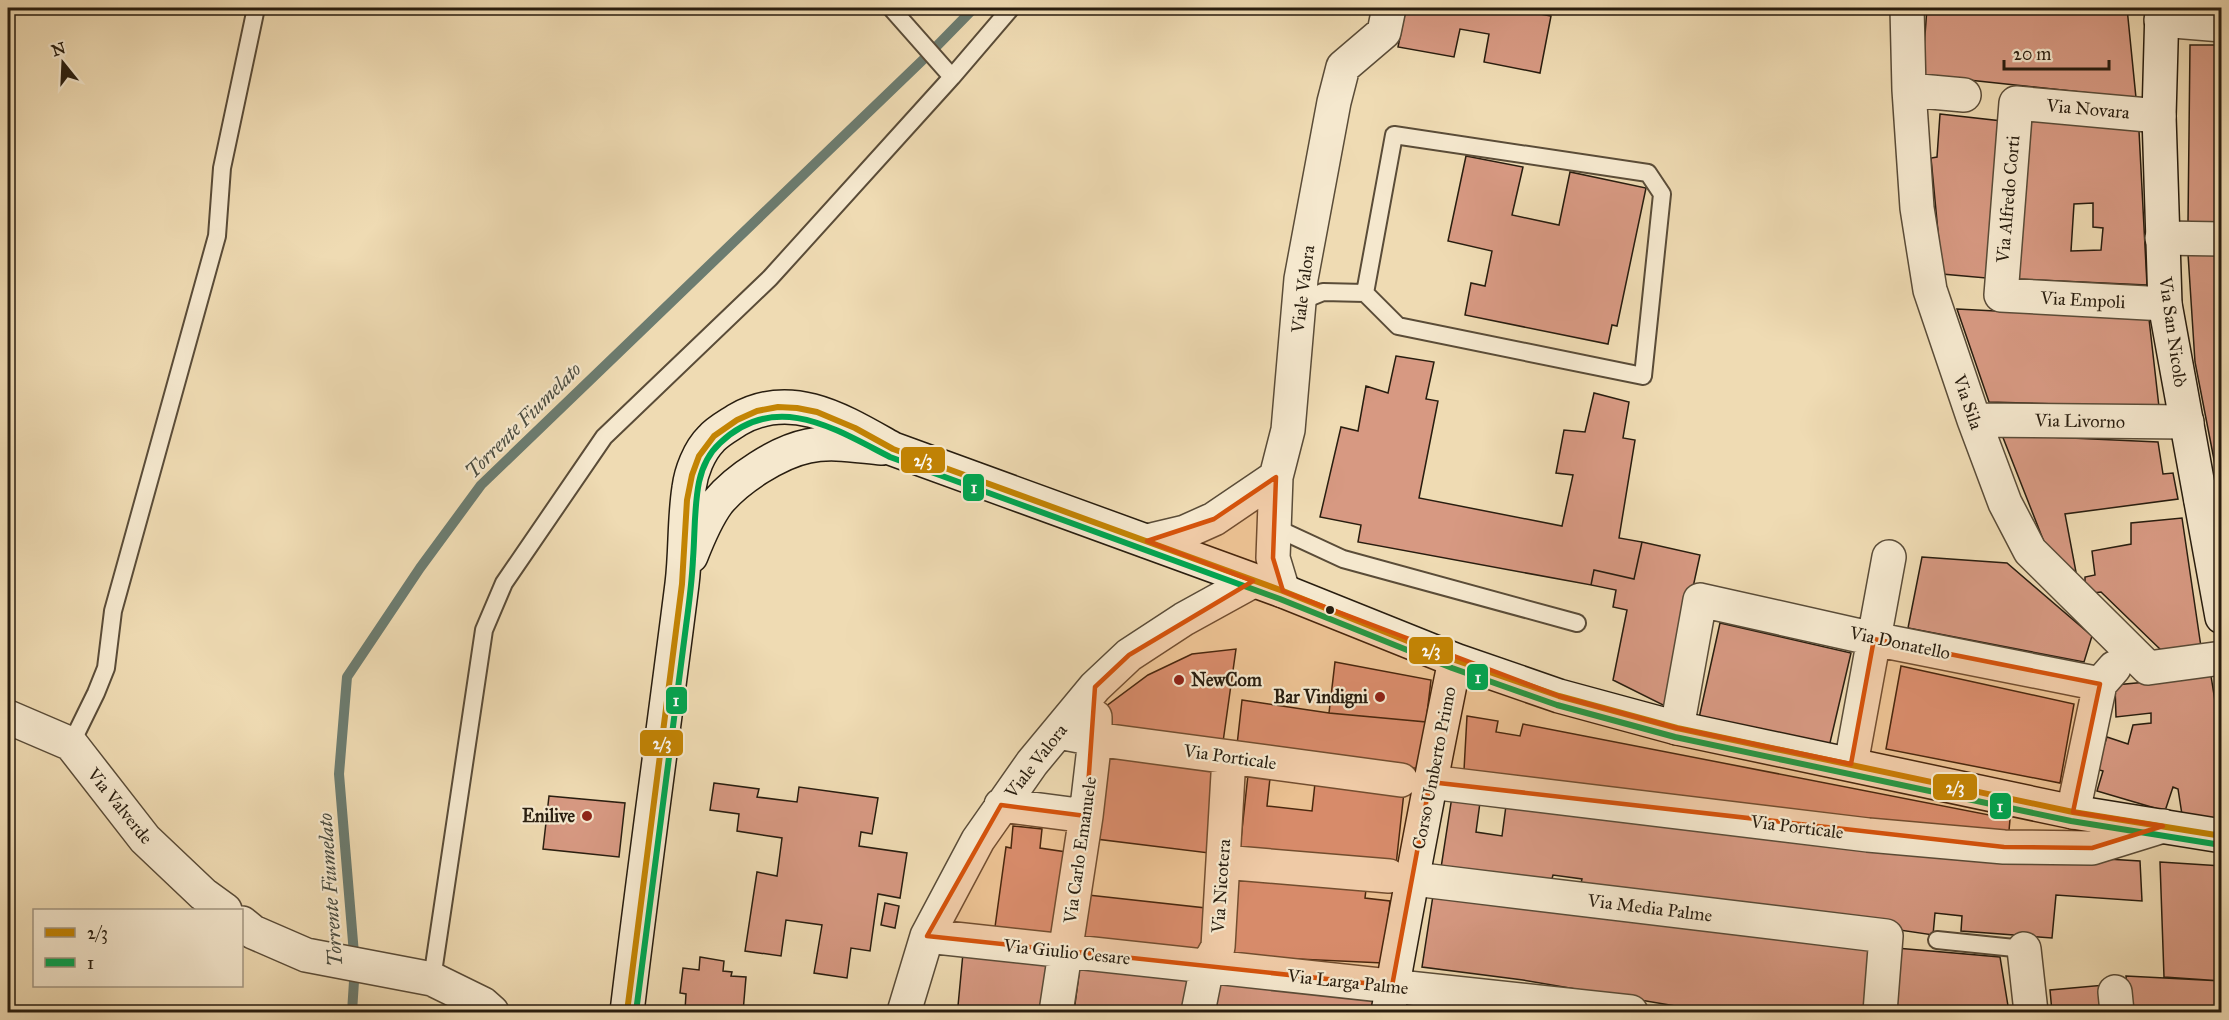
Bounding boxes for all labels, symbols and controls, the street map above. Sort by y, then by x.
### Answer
north arrow [33,33,93,93]
scale bar [2004,33,2109,71]
text: N [49,38,68,60]
text: 20 m [2013,43,2051,65]
street label: Via Novara [2044,94,2131,124]
street label: Via Alfredo Corti [1991,134,2025,265]
street label: Viale Valora [1287,243,1319,335]
street label: Via San Nicolò [2154,274,2192,389]
street label: Via Empoli [2039,287,2126,313]
water label: Torrente Fiumelato [460,357,586,483]
street label: Via Sila [1948,371,1988,433]
street label: Via Livorno [2034,409,2125,433]
line badge: 2/3 [900,446,946,474]
text: 2/3 [914,451,932,471]
line badge: 1 [962,473,985,502]
text: 1 [971,478,978,497]
unlabelled marker [1324,604,1336,616]
street label: Via Donatello [1847,621,1952,664]
line badge: 2/3 [1408,636,1454,665]
text: 2/3 [1422,641,1440,661]
line badge: 1 [1466,663,1489,691]
text: 1 [1475,668,1482,687]
place label: NewCom [1191,669,1263,691]
marker: NewCom [1172,673,1186,687]
street label: Corso Umberto Primo [1407,685,1461,851]
line badge: 1 [665,686,688,715]
place label: Bar Vindigni [1274,686,1369,709]
marker: Bar Vindigni [1373,690,1387,704]
text: 1 [673,691,680,710]
street label: Viale Valora [1000,719,1072,803]
line badge: 2/3 [639,729,684,757]
text: 2/3 [653,734,671,754]
street label: Via Porticale [1181,739,1278,774]
street label: Via Valverde [82,763,157,848]
line badge: 2/3 [1932,773,1978,801]
street label: Via Carlo Emanuele [1059,775,1101,926]
text: 2/3 [1946,778,1964,798]
line badge: 1 [1989,792,2012,820]
text: 1 [1997,797,2004,816]
place label: Enilive [522,805,575,827]
marker: Enilive [580,809,594,823]
street label: Via Porticale [1748,810,1845,844]
water label: Torrente Fiumelato [313,812,347,968]
street label: Via Nicotera [1207,838,1235,935]
street label: Via Media Palme [1585,889,1714,927]
legend [33,909,243,987]
text: 2/3 [87,922,108,944]
street label: Via Giulio Cesare [1002,934,1131,970]
text: 1 [87,952,94,974]
street label: Via Larga Palme [1285,965,1410,1000]

